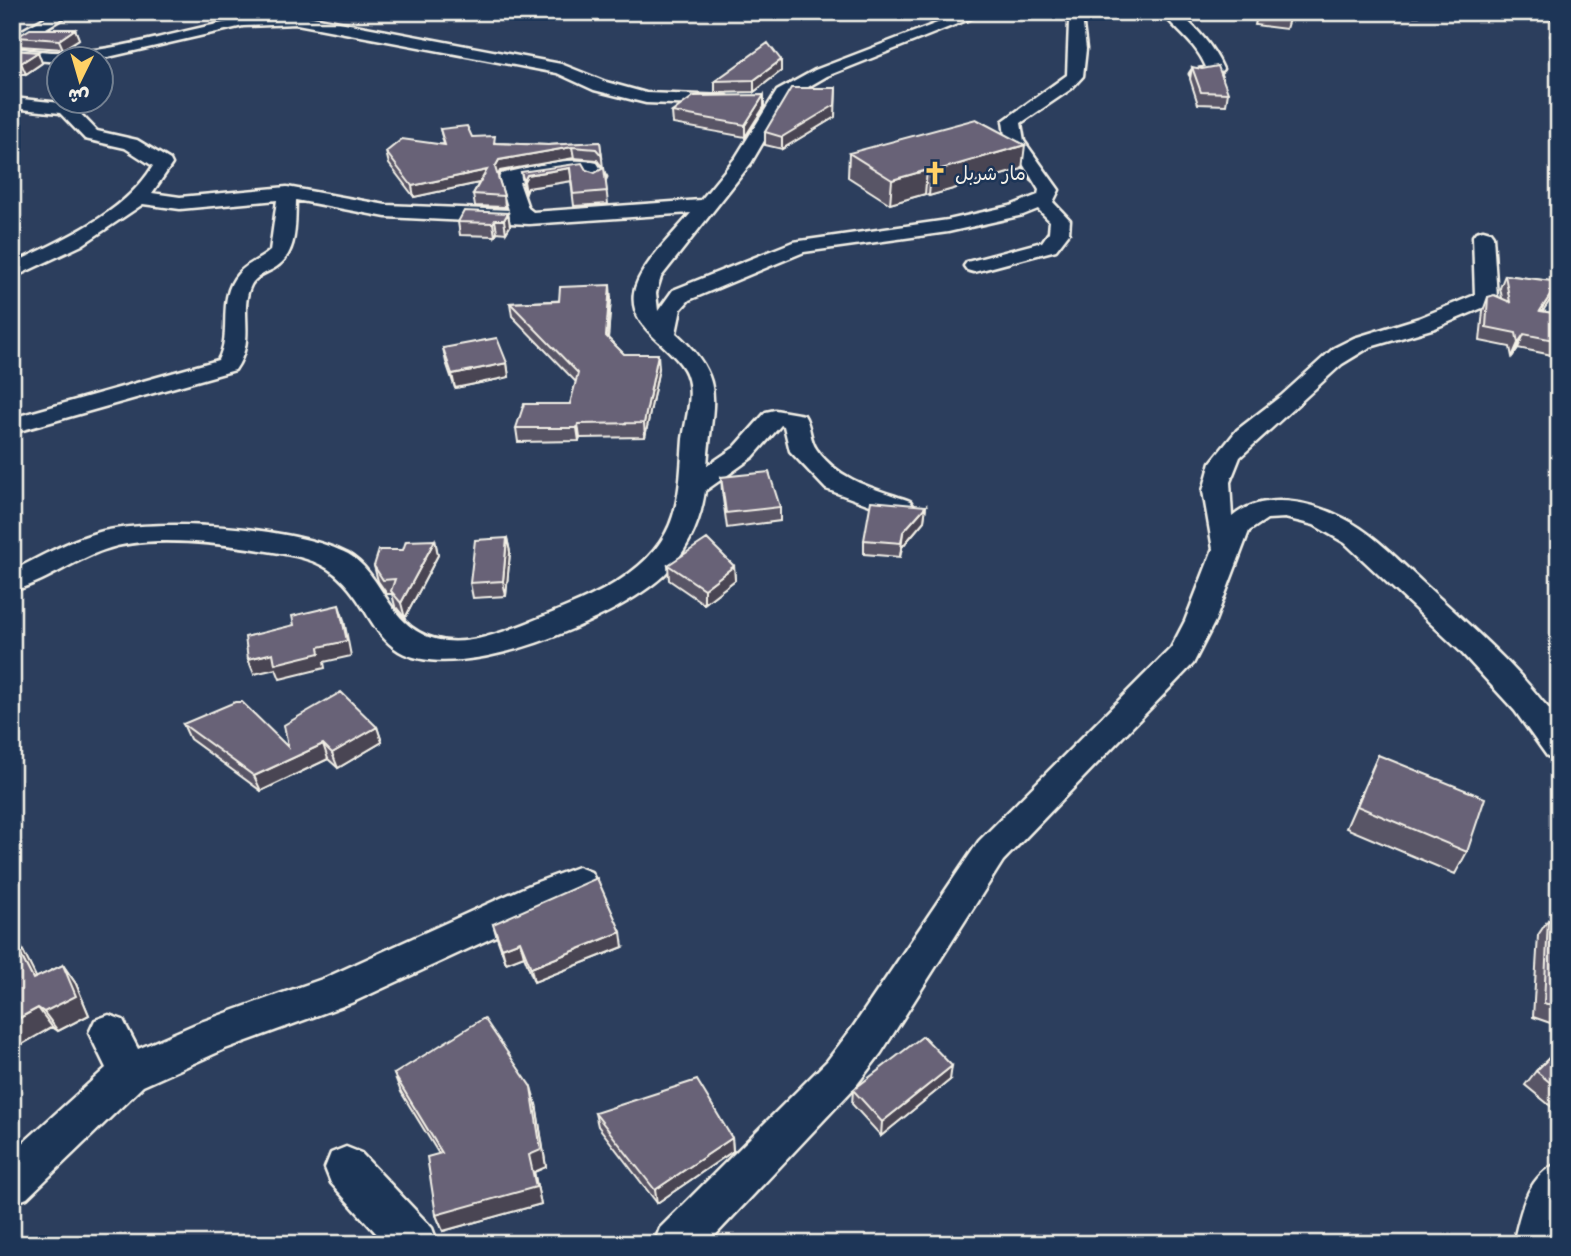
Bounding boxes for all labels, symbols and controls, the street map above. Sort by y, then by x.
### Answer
north arrow [46,46,116,116]
text: ش [67,79,90,114]
place label: مار شربل [955,157,1026,190]
church icon: مار شربل [921,159,949,187]

